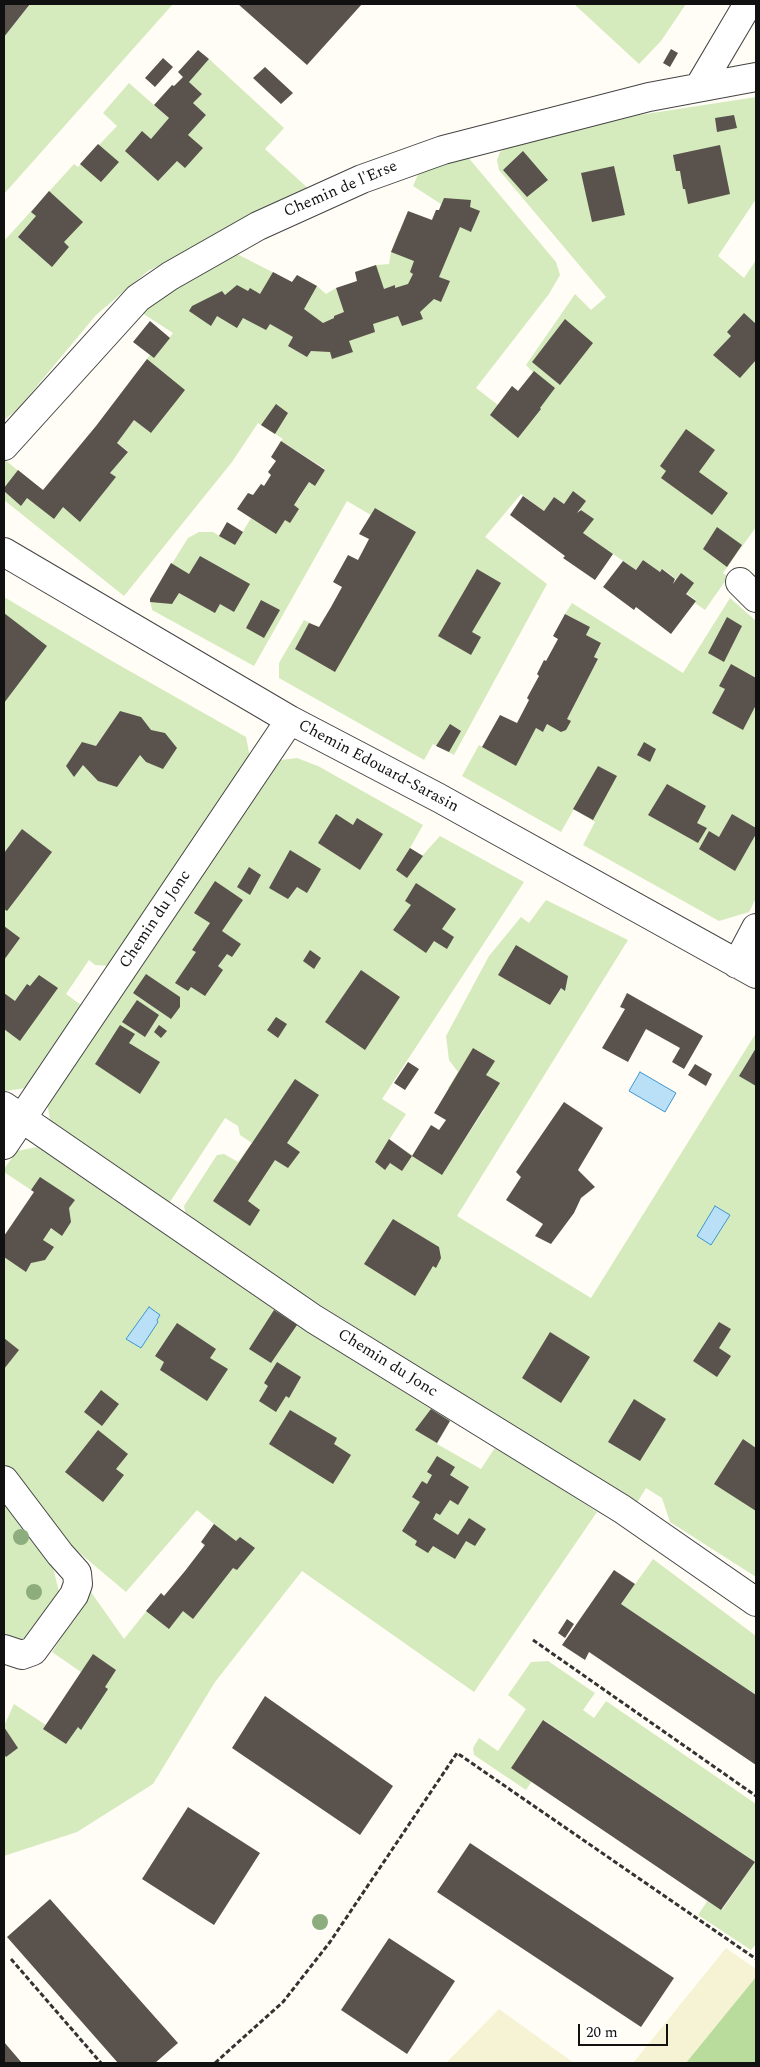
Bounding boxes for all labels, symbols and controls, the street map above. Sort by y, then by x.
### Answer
street label: Chemin de l'Erse [281,157,401,223]
street label: Chemin Edouard-Sarasin [294,717,462,817]
street label: Chemin du Jonc [116,867,196,973]
street label: Chemin du Jonc [334,1326,440,1402]
scale bar [580,2014,670,2046]
text: 20 m [586,2021,618,2044]

